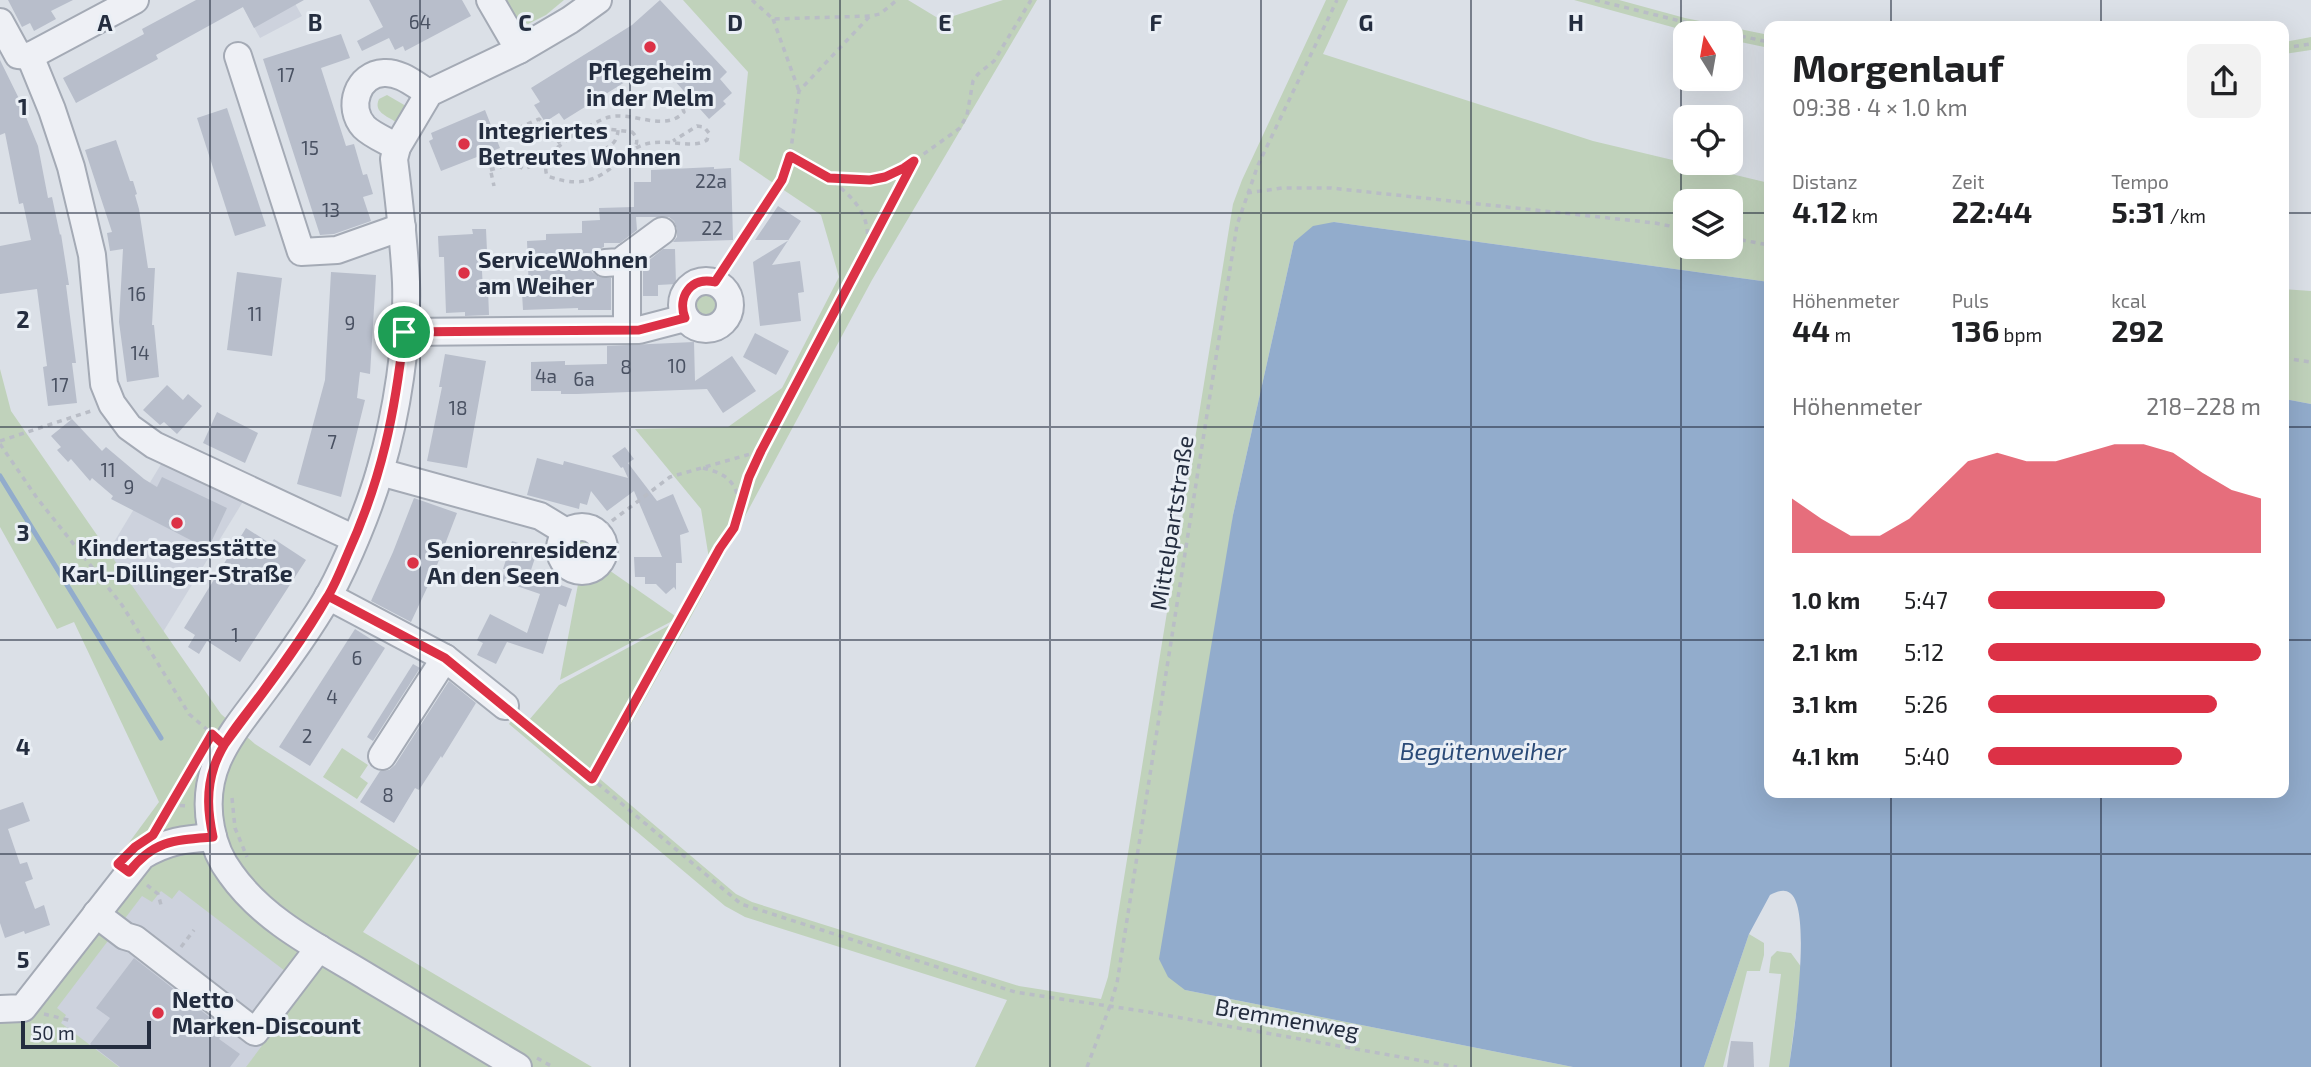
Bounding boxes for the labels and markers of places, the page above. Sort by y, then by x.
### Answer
marker: Pflegeheim in der Melm [642,39,658,55]
place label: Pflegeheim in der Melm [586,57,714,111]
place label: Integriertes Betreutes Wohnen [478,116,681,170]
marker: Integriertes Betreutes Wohnen [456,136,472,152]
place label: ServiceWohnen am Weiher [478,245,648,299]
marker: ServiceWohnen am Weiher [456,265,472,281]
pin [374,302,434,362]
marker: Kindertagesstätte Karl-Dillinger-Straße [169,515,185,531]
place label: Kindertagesstätte Karl-Dillinger-Straße [61,533,293,587]
place label: Seniorenresidenz An den Seen [427,535,617,589]
marker: Seniorenresidenz An den Seen [405,555,421,571]
place label: Netto Marken-Discount [172,985,361,1039]
marker: Netto Marken-Discount [150,1005,166,1021]

